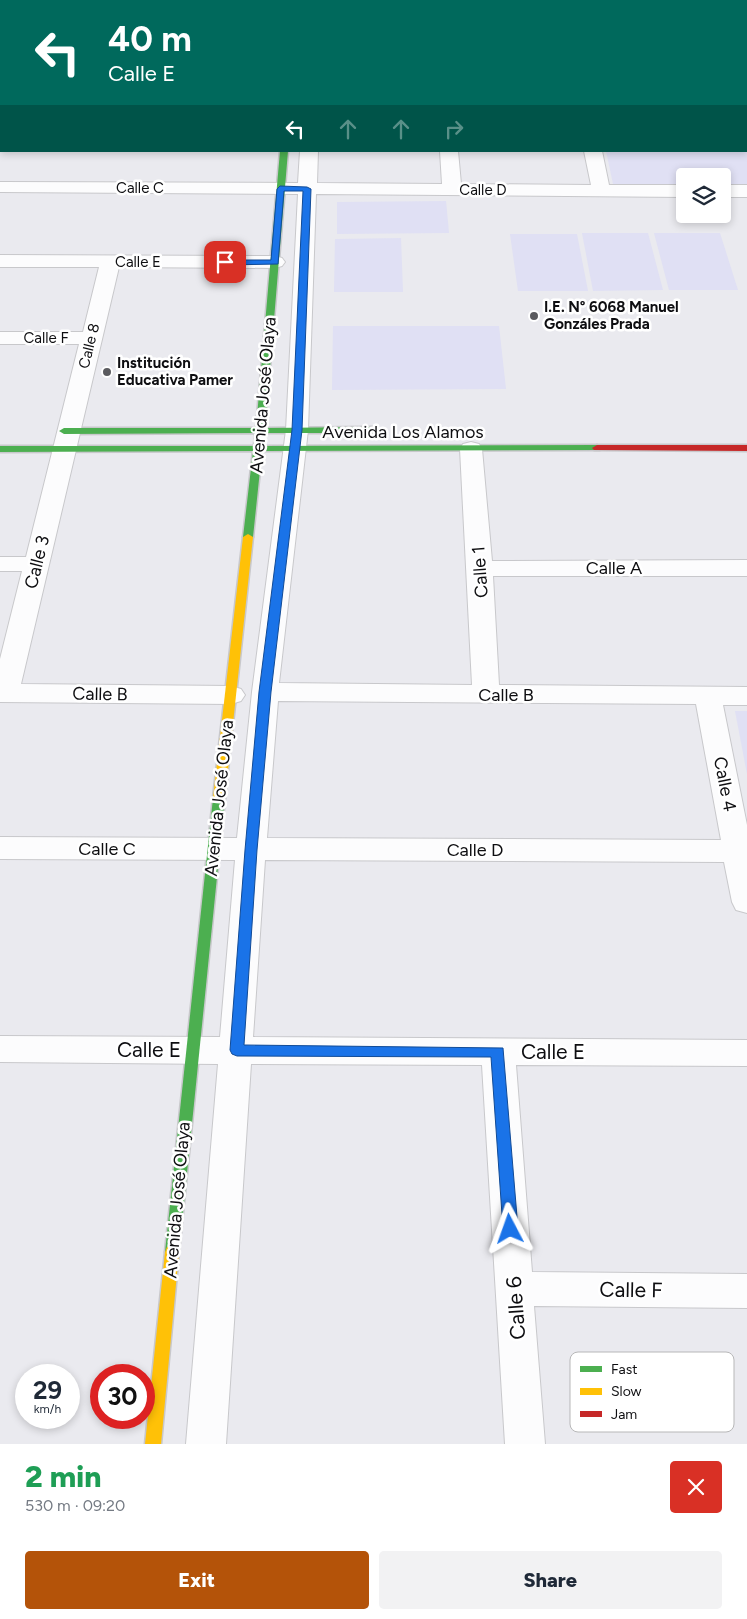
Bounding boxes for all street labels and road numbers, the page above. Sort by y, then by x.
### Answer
street label: Calle C [116,179,164,197]
street label: Calle D [459,181,507,199]
street label: Calle E [115,253,161,271]
street label: Avenida José Olaya [245,316,281,474]
street label: Calle 8 [75,321,103,371]
street label: Calle F [23,329,69,347]
street label: Avenida Los Alamos [322,421,484,443]
street label: Calle 3 [20,533,54,591]
street label: Calle 1 [467,545,493,599]
street label: Calle A [586,557,642,579]
street label: Calle B [72,683,128,705]
street label: Calle B [478,684,534,706]
street label: Avenida José Olaya [200,719,238,877]
street label: Calle 4 [709,755,741,813]
street label: Calle C [78,838,136,860]
street label: Calle D [447,839,503,861]
street label: Calle E [117,1037,181,1062]
street label: Calle E [521,1039,585,1064]
street label: Avenida José Olaya [159,1121,195,1279]
street label: Calle 6 [501,1275,530,1341]
street label: Calle F [599,1276,663,1303]

